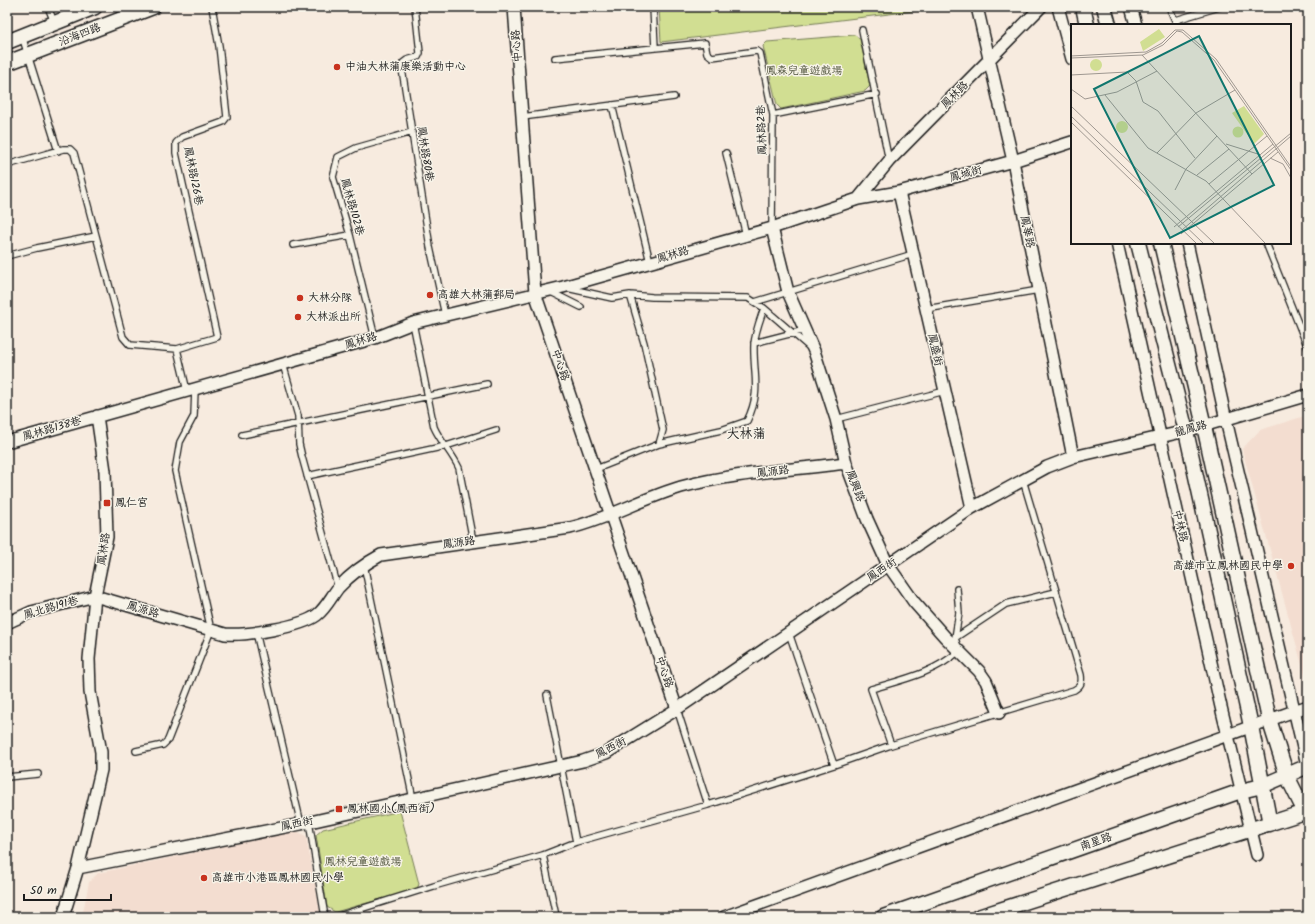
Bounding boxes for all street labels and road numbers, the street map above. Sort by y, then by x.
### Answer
street label: 沿海四路 [56,19,104,51]
street label: 中心路 [507,29,527,63]
street label: 鳳林路 [937,77,973,113]
street label: 鳳林路2巷 [752,104,772,156]
street label: 鳳林路80巷 [412,125,438,183]
street label: 鳳林路126巷 [178,145,208,207]
street label: 鳳城街 [948,161,985,187]
street label: 鳳林路102巷 [335,176,369,238]
street label: 鳳華路 [1015,214,1039,250]
street label: 鳳林路 [655,242,691,268]
street label: 鳳林路 [343,328,379,354]
street label: 鳳盛街 [923,332,948,369]
street label: 中心路 [546,346,574,384]
street label: 鳳林路138巷 [21,412,83,446]
street label: 龍鳳路 [1173,416,1209,442]
street label: 鳳源路 [756,461,790,483]
street label: 鳳興路 [841,467,869,505]
street label: 中林路 [1168,508,1192,544]
street label: 鳳林路 [93,531,115,567]
street label: 鳳源路 [441,532,477,554]
street label: 鳳西街 [863,553,902,587]
street label: 鳳北路191巷 [21,592,81,624]
street label: 鳳源路 [125,597,161,623]
street label: 中心路 [650,653,678,691]
street label: 鳳西街 [592,732,631,764]
street label: 鳳西街 [279,812,316,836]
street label: 南星路 [1077,828,1115,856]

